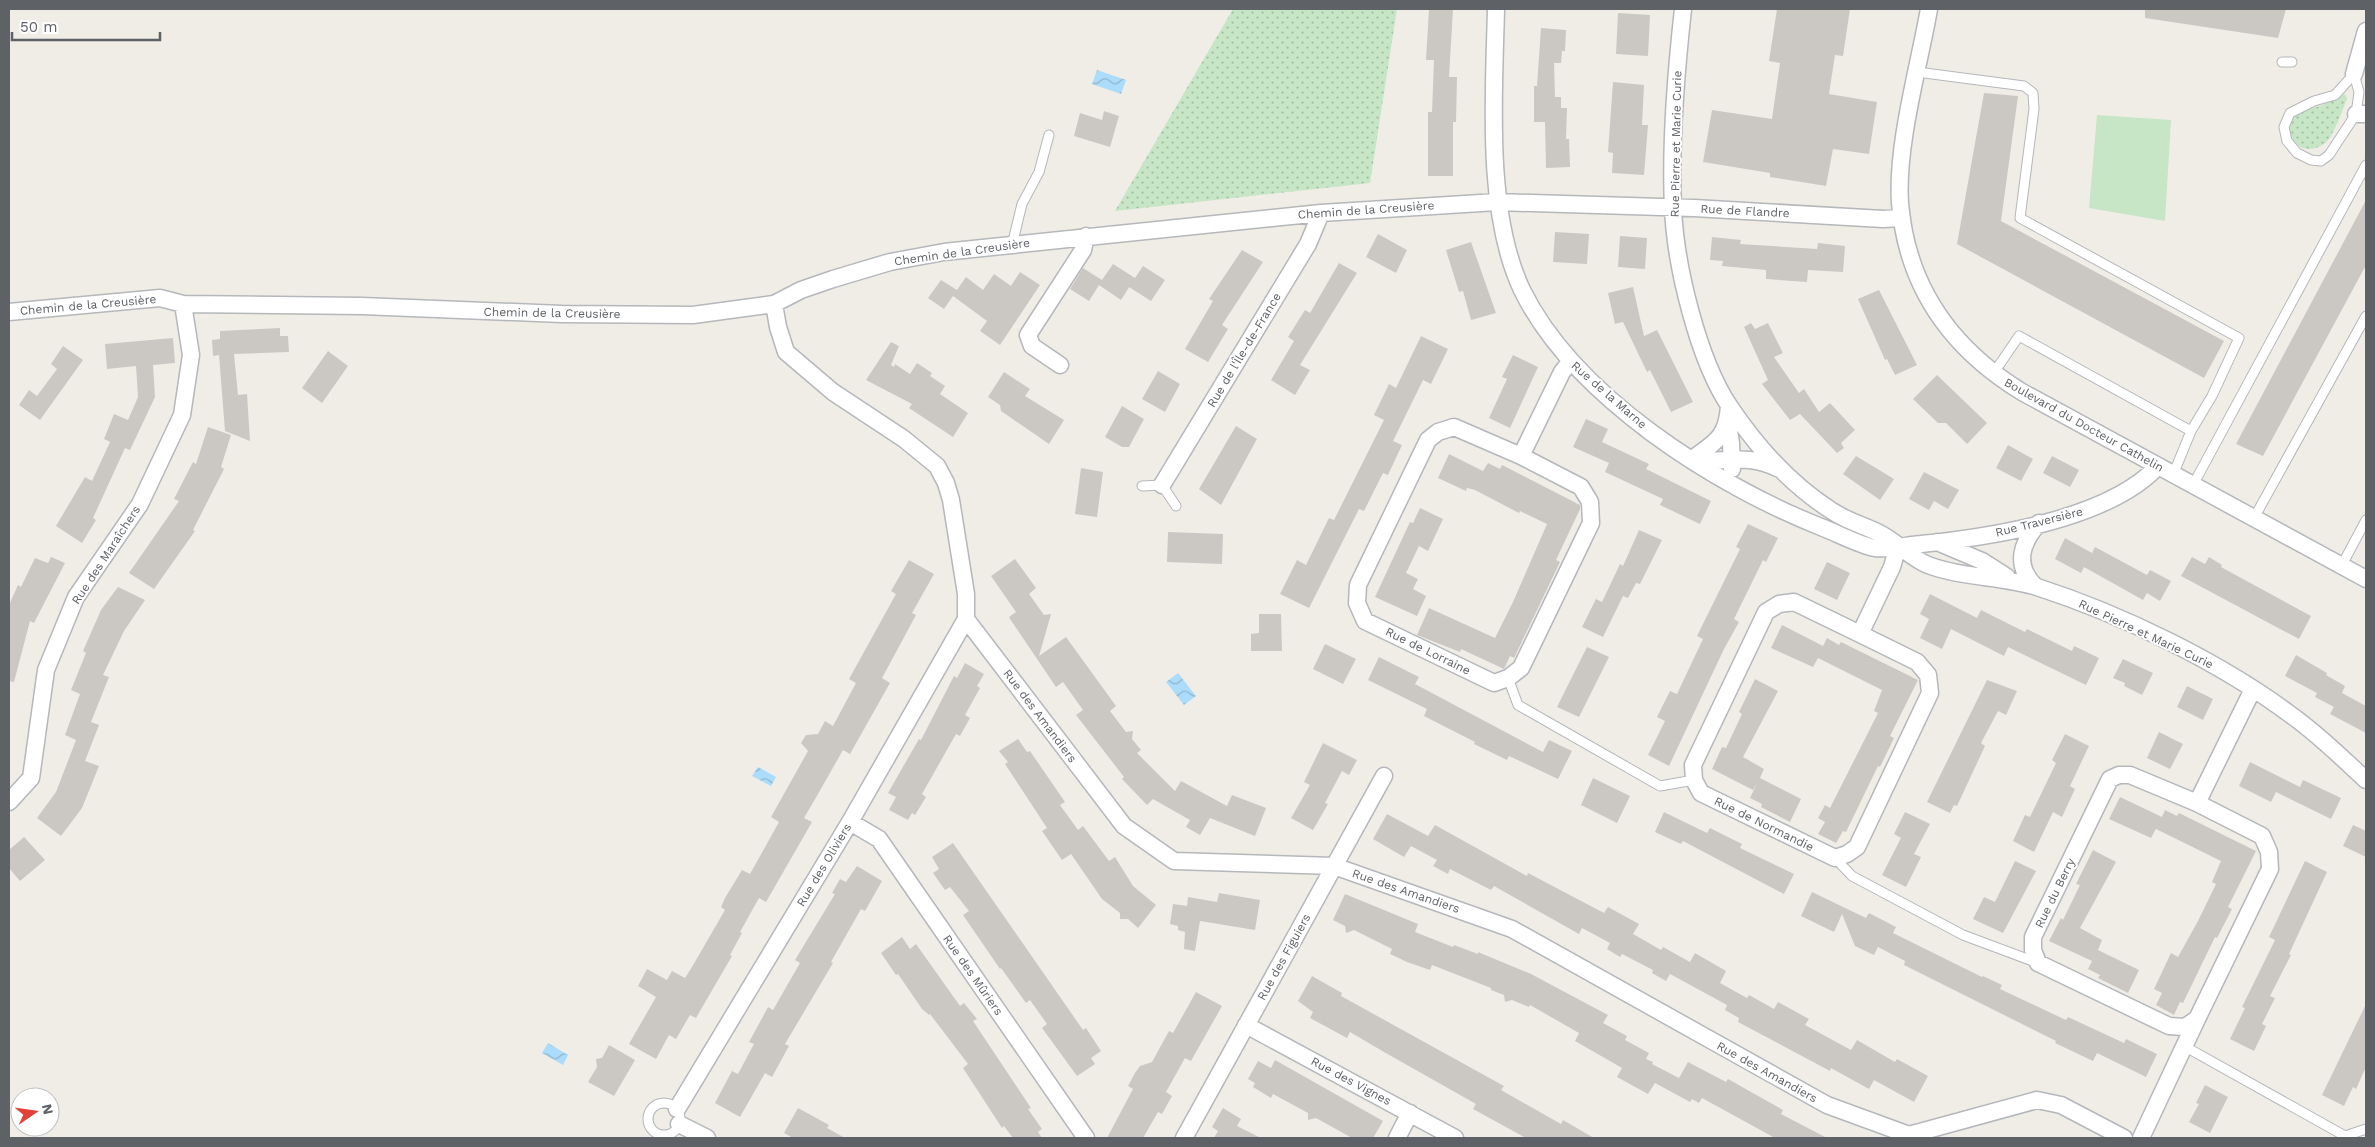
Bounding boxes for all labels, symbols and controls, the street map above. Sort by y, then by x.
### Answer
scale bar [12,10,160,42]
text: 50 m [20,18,57,36]
street label: Rue Pierre et Marie Curie [1668,70,1684,218]
street label: Chemin de la Creusière [1297,198,1435,222]
street label: Rue de Flandre [1700,202,1790,220]
street label: Chemin de la Creusière [893,236,1031,268]
street label: Rue de l'Île-de-France [1204,290,1284,410]
street label: Chemin de la Creusière [19,292,157,318]
street label: Chemin de la Creusière [483,305,621,321]
street label: Rue de la Marne [1568,358,1650,432]
street label: Boulevard du Docteur Cathelin [2002,375,2166,475]
street label: Rue des Maraîchers [69,503,143,607]
street label: Rue Traversière [1994,504,2084,540]
street label: Rue Pierre et Marie Curie [2076,597,2216,671]
street label: Rue de Lorraine [1383,624,1473,678]
street label: Rue des Amandiers [1000,667,1080,765]
street label: Rue de Normandie [1712,794,1816,854]
street label: Rue des Oliviers [794,821,854,909]
street label: Rue du Berry [2032,855,2078,930]
street label: Rue des Amandiers [1350,866,1462,916]
street label: Rue des Figuiers [1254,911,1314,1003]
street label: Rue des Mûriers [940,932,1006,1018]
street label: Rue des Amandiers [1714,1039,1820,1105]
street label: Rue des Vignes [1309,1054,1393,1108]
north arrow [10,1087,60,1137]
text: N [39,1102,57,1116]

